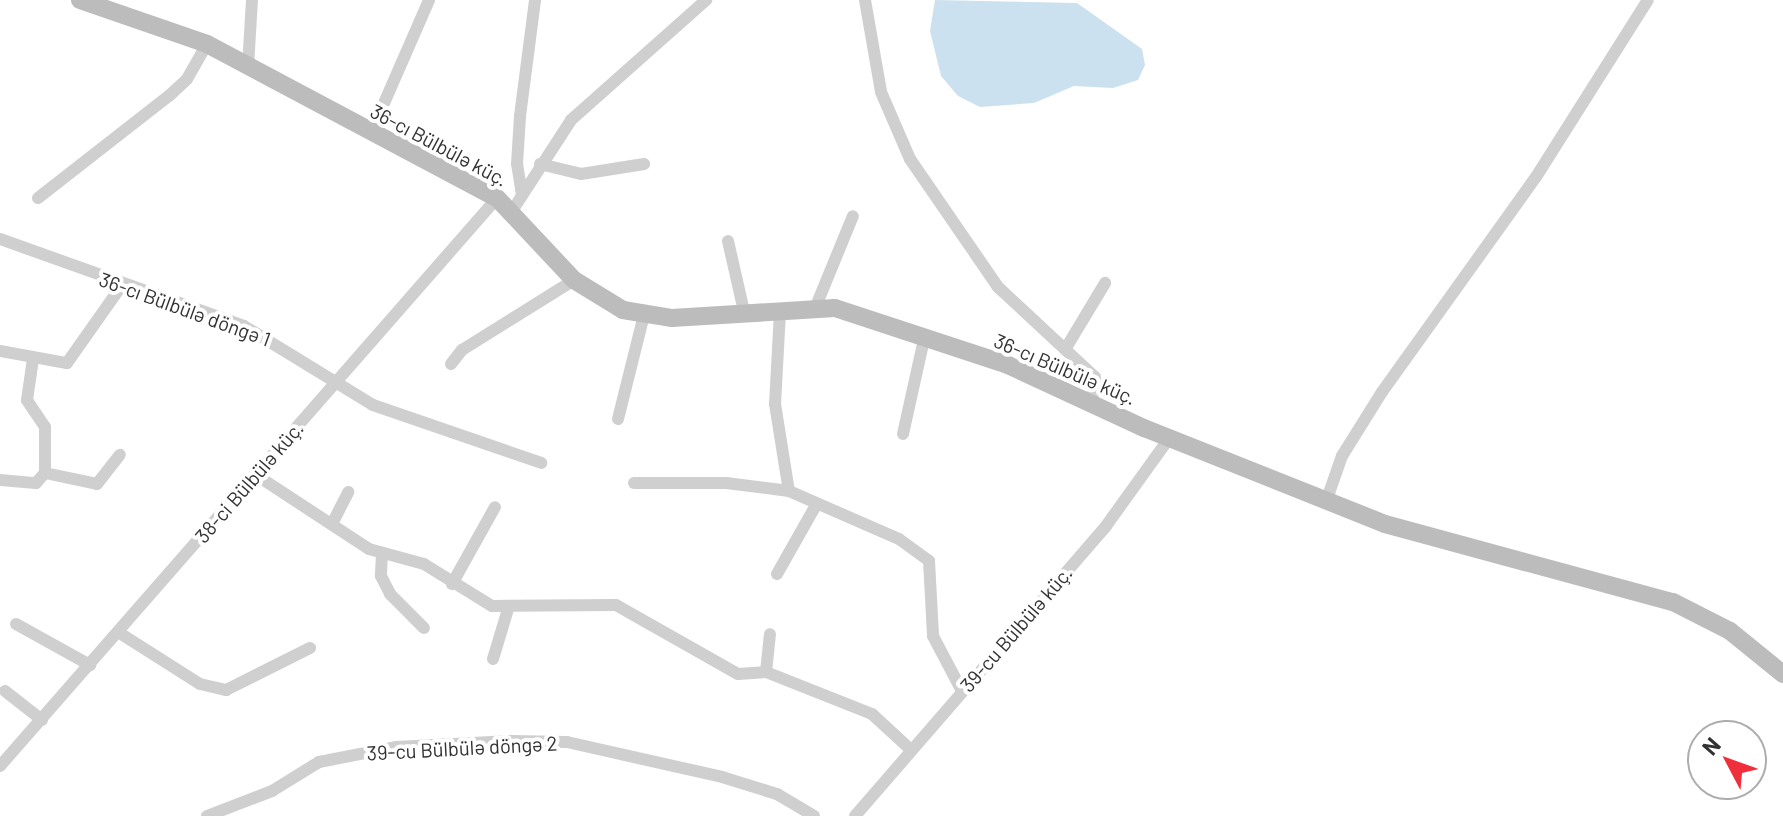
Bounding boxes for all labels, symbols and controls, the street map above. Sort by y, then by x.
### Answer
street label: 36-cı Bülbülə küç. [366,99,512,191]
street label: 36-cı Bülbülə döngə 1 [96,267,274,351]
street label: 36-cı Bülbülə küç. [990,328,1140,410]
street label: 38-ci Bülbülə küç. [190,416,308,548]
street label: 39-cu Bülbülə küç. [955,561,1077,697]
north arrow [1687,720,1767,800]
street label: 39-cu Bülbülə döngə 2 [366,731,558,765]
text: N [1696,732,1725,760]

